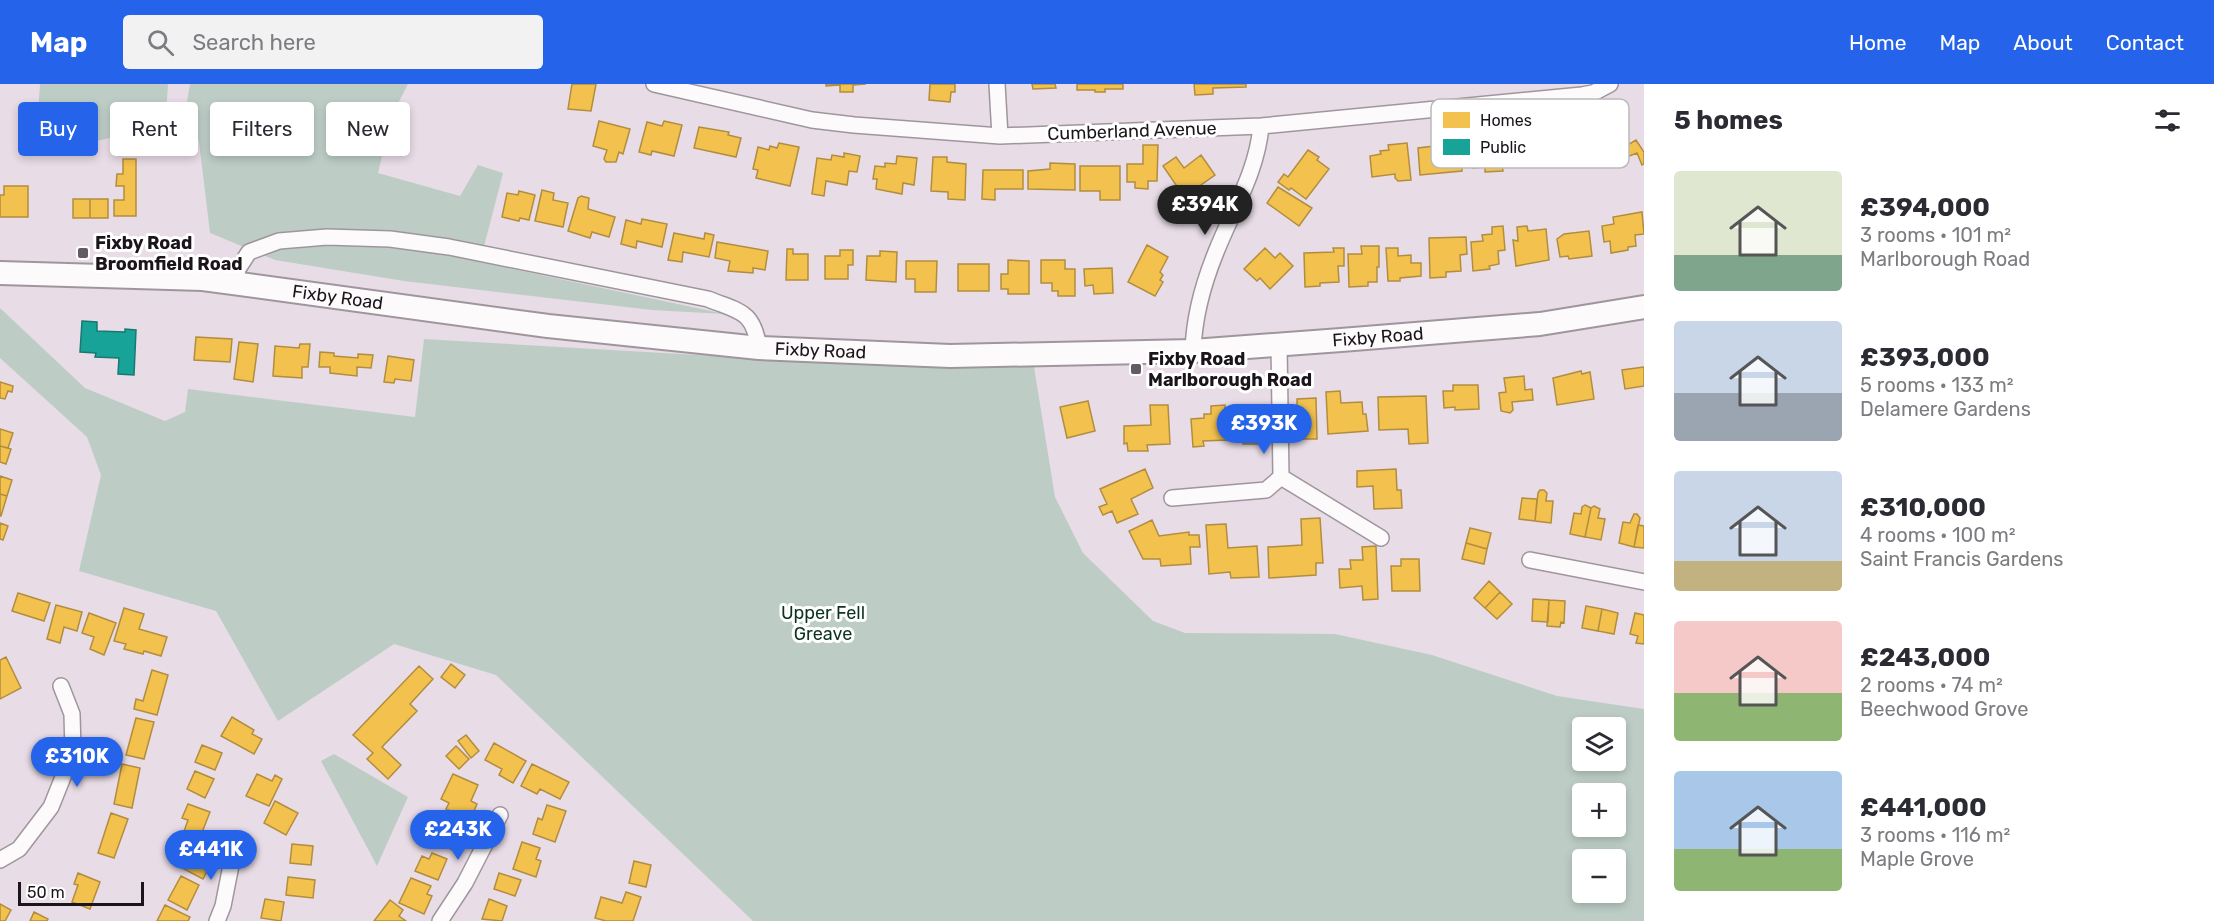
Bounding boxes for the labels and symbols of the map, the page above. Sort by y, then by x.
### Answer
legend [1431,99,1629,168]
text: Homes [1480,111,1532,130]
street label: Cumberland Avenue [1047,117,1217,145]
text: Public [1480,138,1526,157]
pin: £394K [1163,185,1247,236]
place label: Fixby Road Broomfield Road [95,232,243,275]
marker: Fixby Road Broomfield Road [76,246,90,260]
street label: Fixby Road [291,280,384,314]
street label: Fixby Road [1331,322,1424,352]
street label: Fixby Road [774,338,867,363]
place label: Fixby Road Marlborough Road [1148,348,1312,391]
marker: Fixby Road Marlborough Road [1129,362,1143,376]
pin: £393K [1222,404,1306,455]
park label: Upper Fell Greave [781,602,865,645]
pin: £310K [35,737,119,788]
pin: £243K [416,810,500,861]
pin: £441K [169,830,253,881]
scale bar [18,879,144,906]

